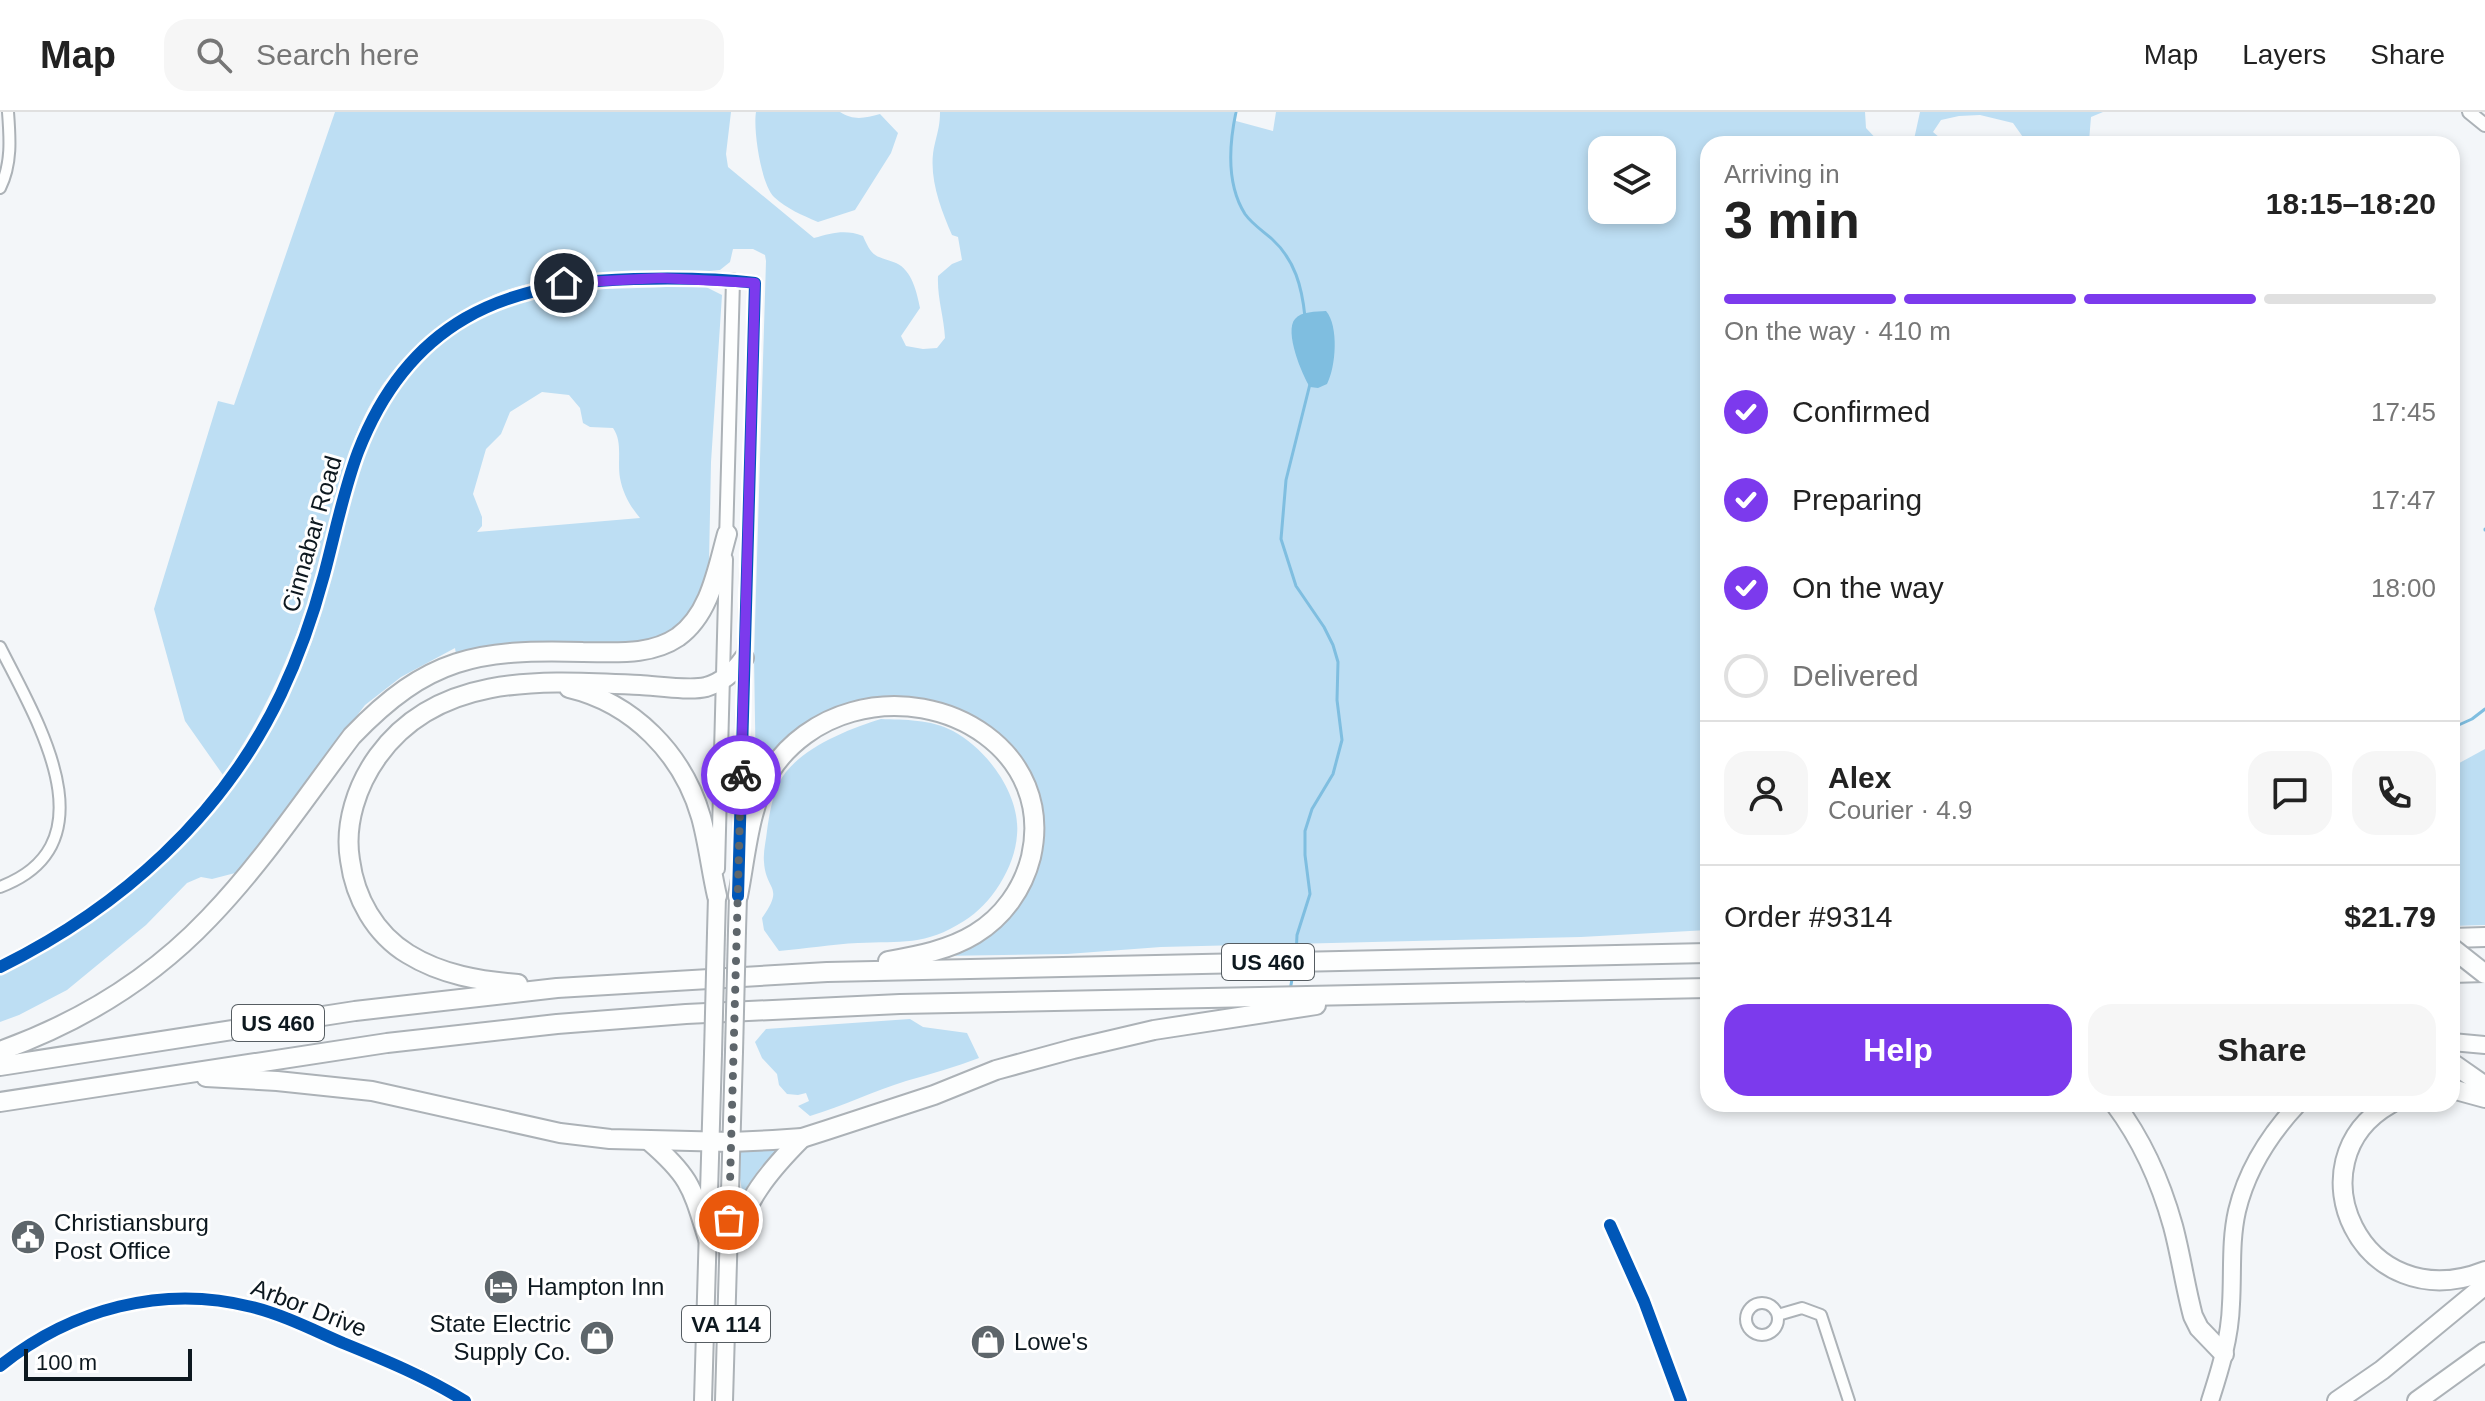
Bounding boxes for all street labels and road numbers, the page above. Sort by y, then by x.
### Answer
street label: Cinnabar Road [276,453,347,615]
road number: US 460 [1222,944,1314,980]
road number: US 460 [232,1005,324,1041]
street label: Arbor Drive [248,1273,371,1342]
road number: VA 114 [682,1306,770,1342]

